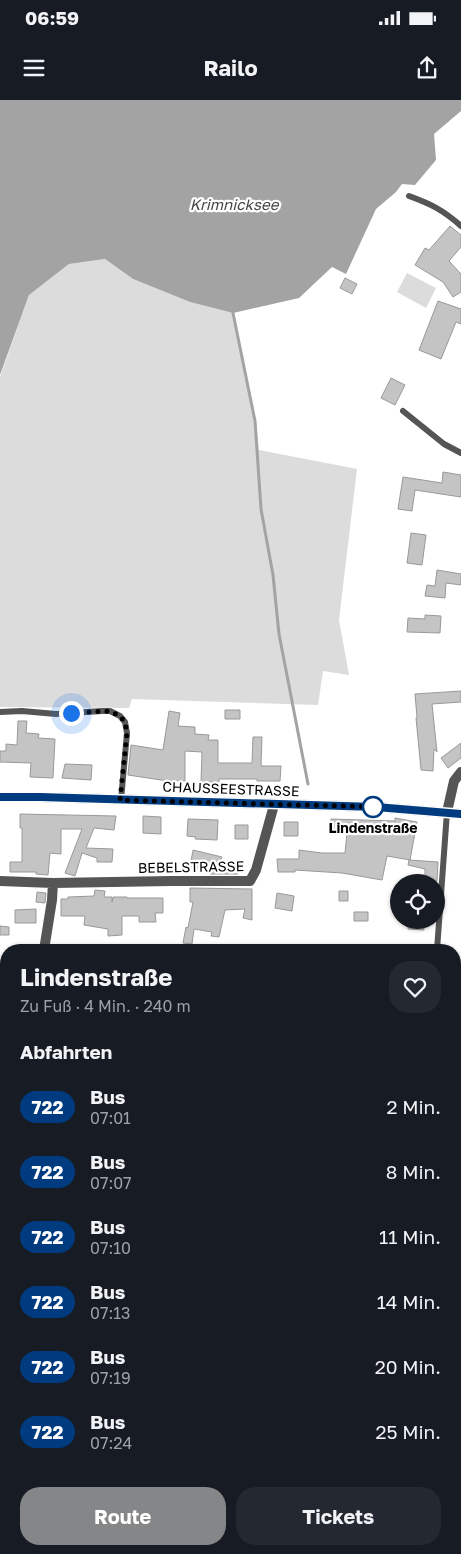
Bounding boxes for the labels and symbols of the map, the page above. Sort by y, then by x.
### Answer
water label: Krimnicksee [190,195,280,213]
your location [59,701,84,726]
street label: CHAUSSEESTRASSE [162,778,300,799]
marker: Lindenstraße [362,796,384,818]
place label: Lindenstraße [329,819,417,836]
street label: BEBELSTRASSE [138,857,244,876]

